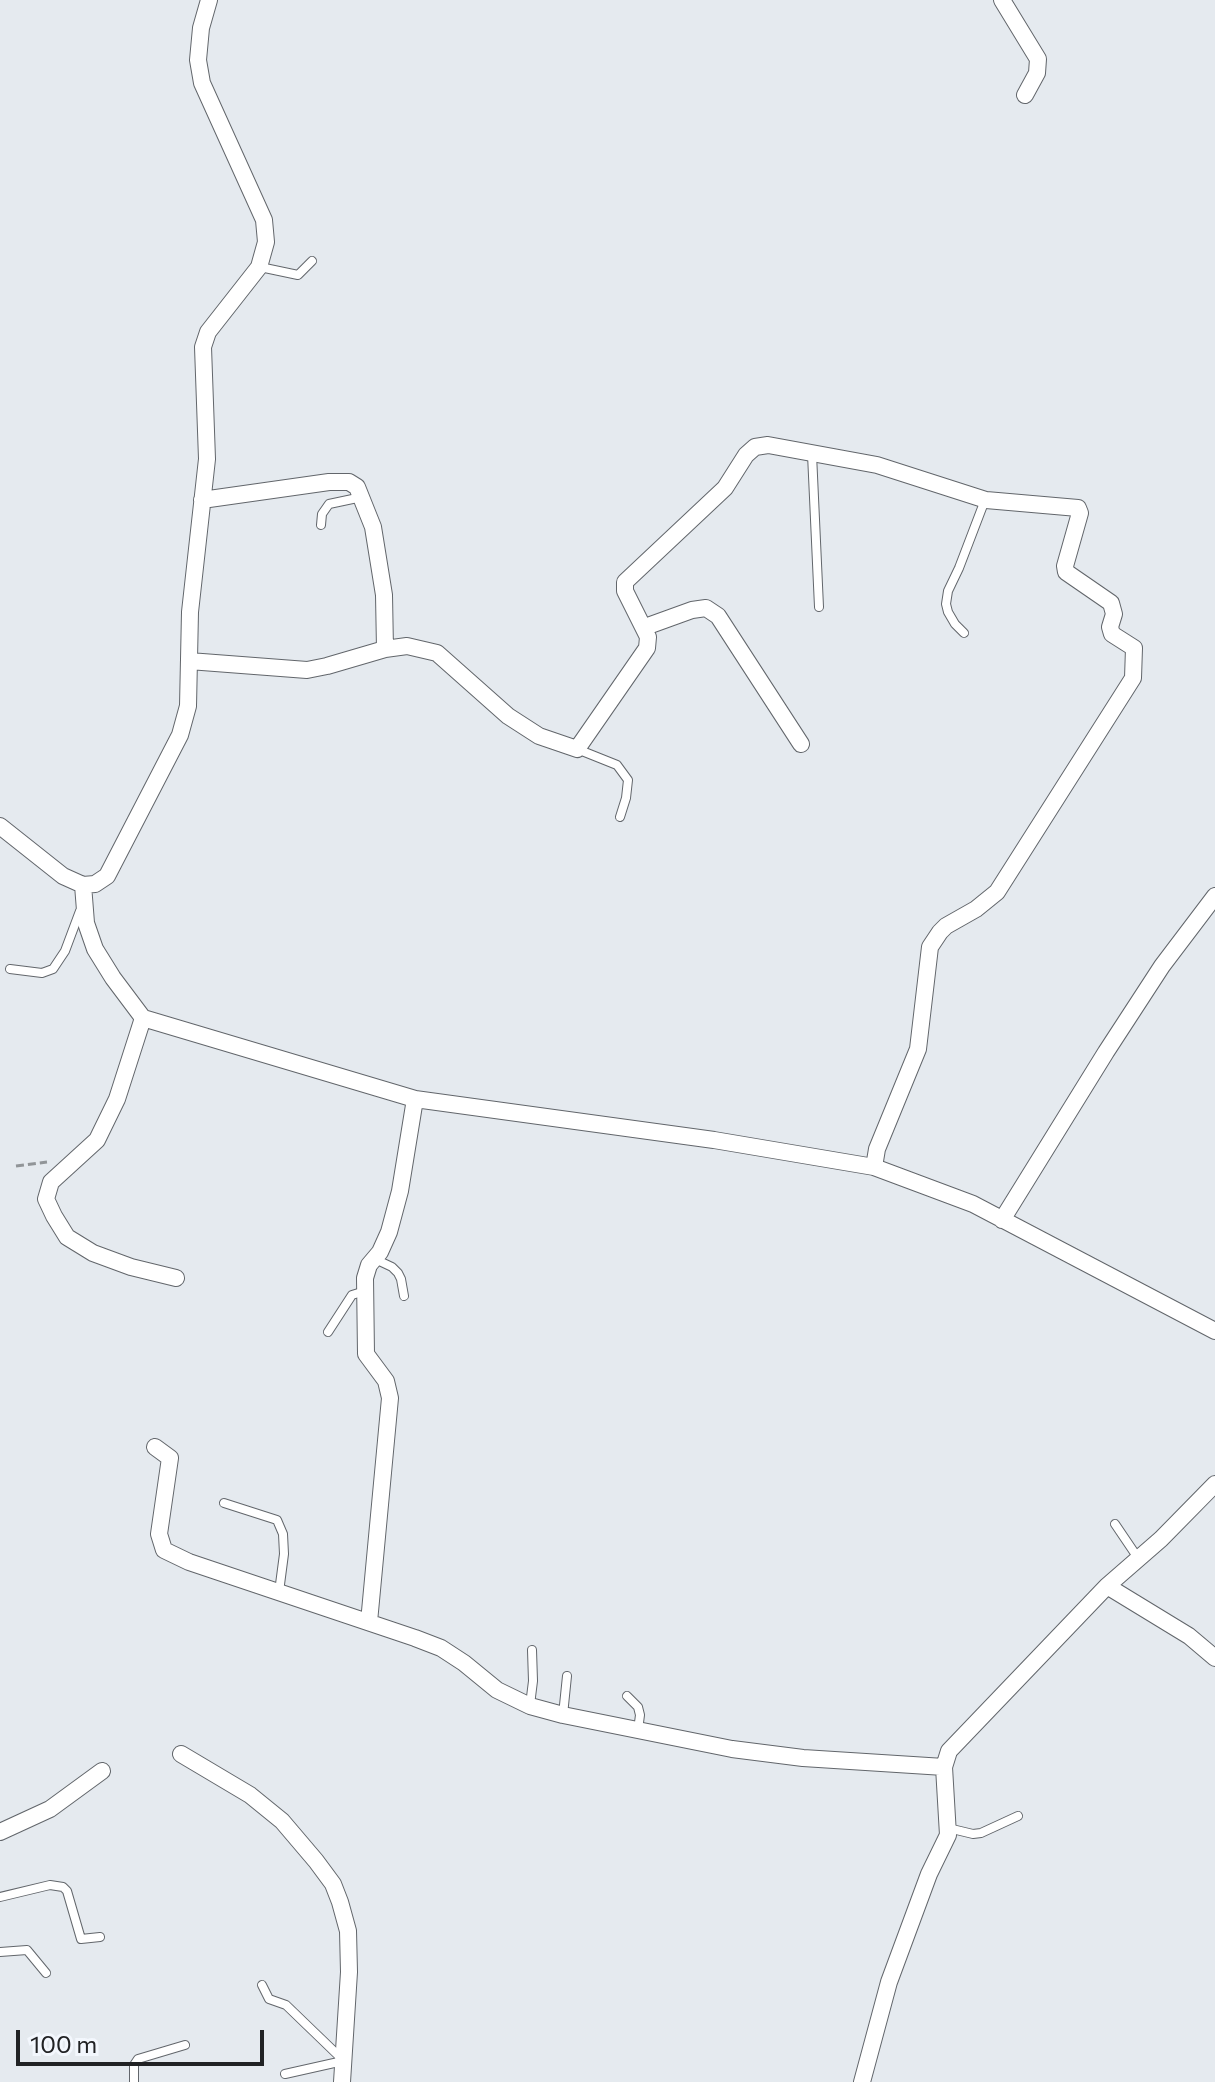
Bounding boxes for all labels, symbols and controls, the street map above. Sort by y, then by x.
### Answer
scale bar [20,2014,268,2064]
text: 100 m [30,2029,97,2058]

